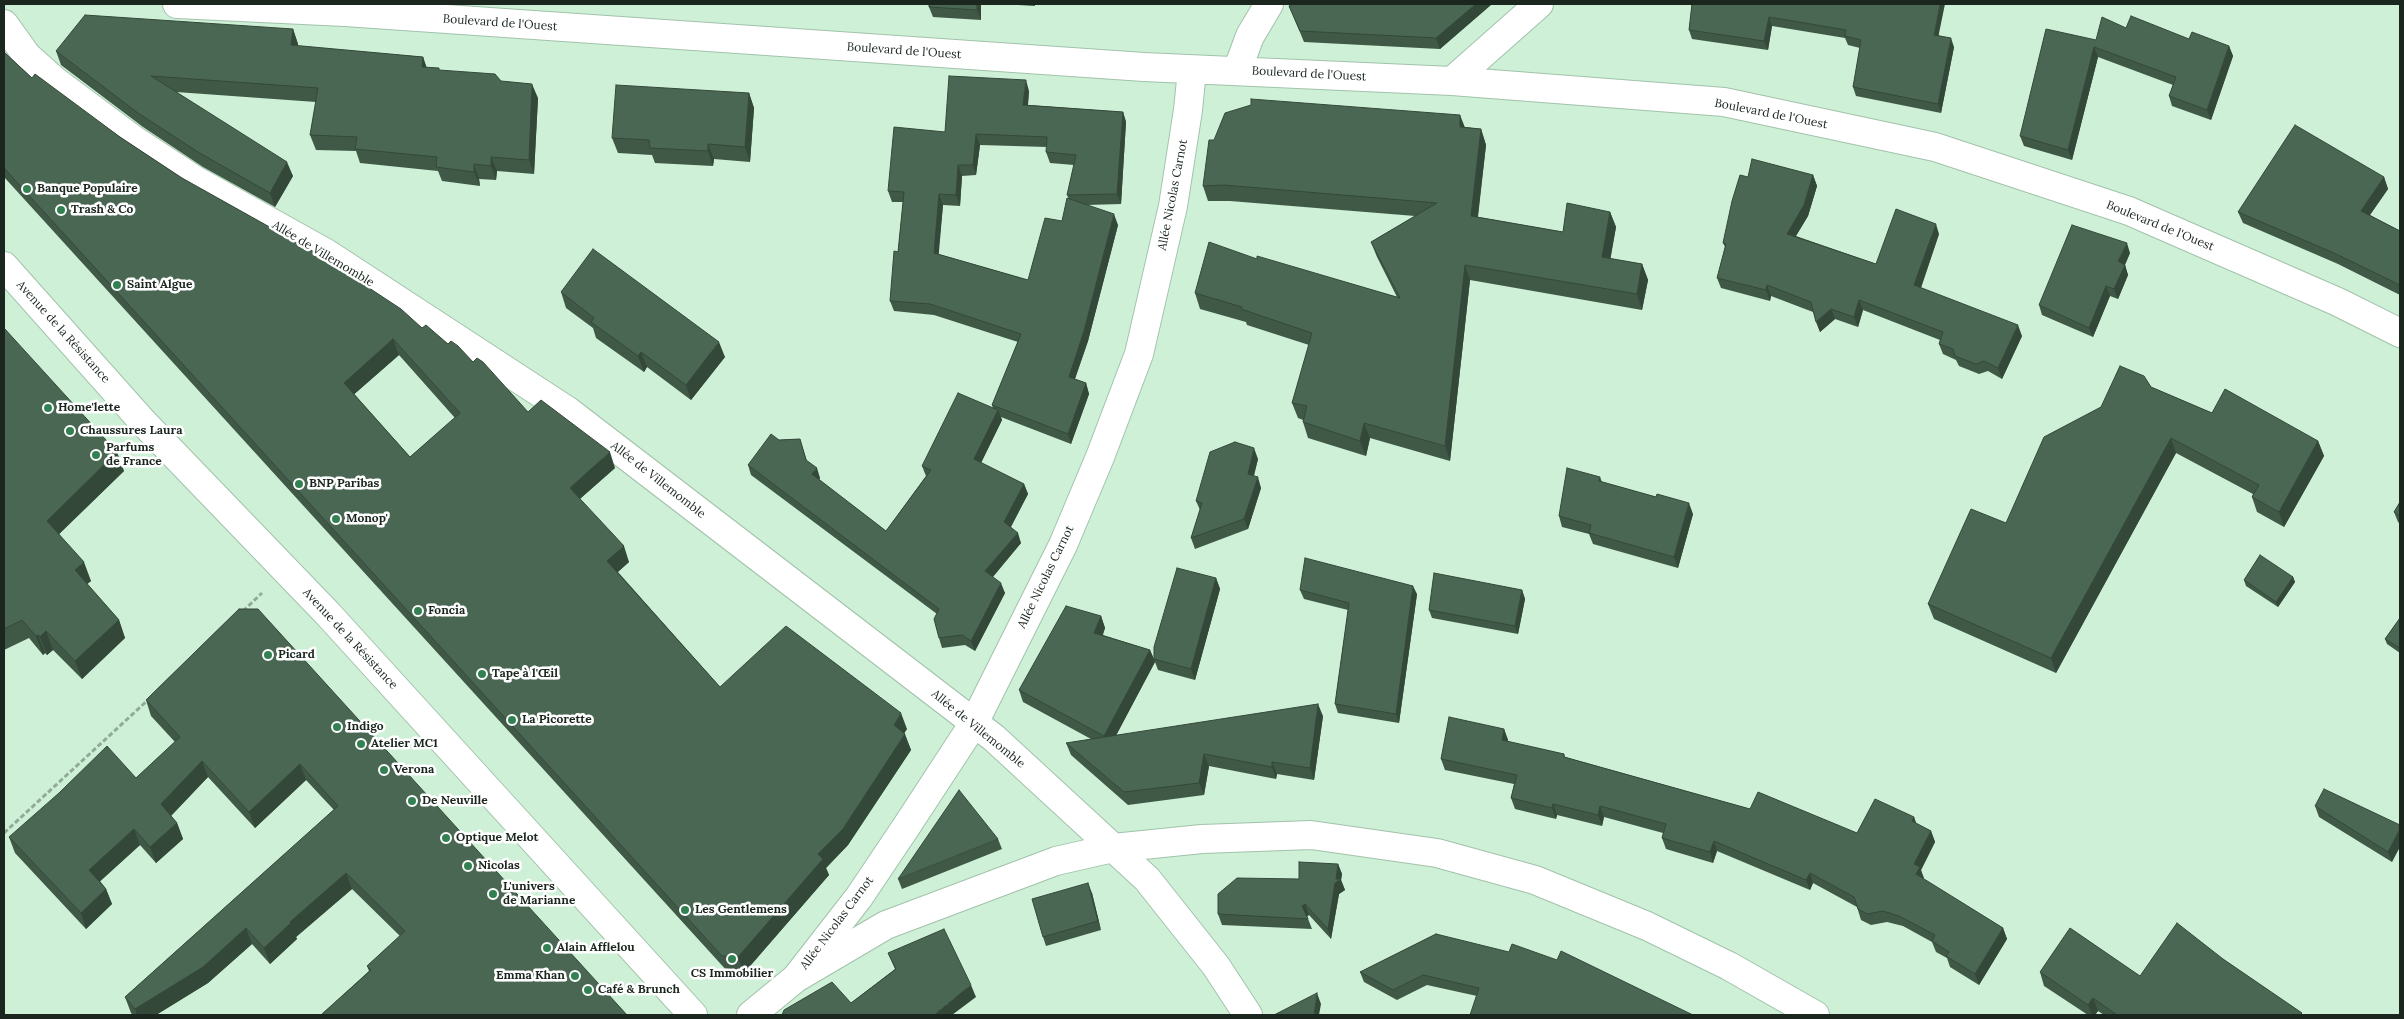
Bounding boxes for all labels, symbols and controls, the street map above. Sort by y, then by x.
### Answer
street label: Boulevard de l'Ouest [442,12,558,34]
street label: Boulevard de l'Ouest [846,40,962,62]
street label: Boulevard de l'Ouest [1251,64,1367,84]
street label: Boulevard de l'Ouest [1713,96,1829,132]
street label: Allée Nicolas Carnot [1155,138,1191,252]
place label: Banque Populaire [37,182,138,196]
marker: Banque Populaire [21,183,33,195]
street label: Boulevard de l'Ouest [2104,198,2216,254]
place label: Trash & Co [71,203,133,217]
marker: Trash & Co [55,204,67,216]
street label: Allée de Villemomble [269,218,377,290]
street label: Avenue de la Résistance [13,278,113,386]
place label: Saint Algue [127,278,192,292]
marker: Saint Algue [111,279,123,291]
place label: Home'lette [58,401,120,415]
marker: Home'lette [42,402,54,414]
place label: Chaussures Laura [80,424,183,438]
marker: Chaussures Laura [64,425,76,437]
street label: Allée de Villemomble [608,439,708,521]
place label: Parfums de France [106,441,162,469]
marker: Parfums de France [90,449,102,461]
place label: BNP Paribas [309,477,379,491]
marker: BNP Paribas [293,478,305,490]
place label: Monop' [346,512,388,526]
marker: Monop' [330,513,342,525]
street label: Allée Nicolas Carnot [1015,523,1077,631]
street label: Avenue de la Résistance [299,586,401,692]
place label: Foncia [428,604,465,618]
marker: Foncia [412,605,424,617]
place label: Picard [278,648,315,662]
marker: Picard [262,649,274,661]
place label: Tape à l'Œil [492,667,558,681]
marker: Tape à l'Œil [476,668,488,680]
street label: Allée de Villemomble [928,687,1028,771]
place label: La Picorette [522,713,592,727]
marker: La Picorette [506,714,518,726]
place label: Indigo [347,720,384,734]
marker: Indigo [331,721,343,733]
place label: Atelier MC1 [371,737,438,751]
marker: Atelier MC1 [355,738,367,750]
place label: Verona [394,763,434,777]
marker: Verona [378,764,390,776]
place label: De Neuville [422,794,488,808]
marker: De Neuville [406,795,418,807]
place label: Optique Melot [456,831,539,845]
marker: Optique Melot [440,832,452,844]
place label: Nicolas [478,859,520,873]
marker: Nicolas [462,860,474,872]
street label: Allée Nicolas Carnot [797,874,877,972]
place label: L'univers de Marianne [503,880,575,908]
marker: L'univers de Marianne [487,888,499,900]
place label: Les Gentlemens [695,903,787,917]
marker: Les Gentlemens [679,904,691,916]
place label: Alain Afflelou [557,941,635,955]
marker: Alain Afflelou [541,942,553,954]
marker: CS Immobilier [726,953,738,965]
place label: CS Immobilier [691,967,773,981]
place label: Emma Khan [496,969,565,983]
marker: Emma Khan [569,970,581,982]
place label: Café & Brunch [598,983,680,997]
marker: Café & Brunch [582,984,594,996]

